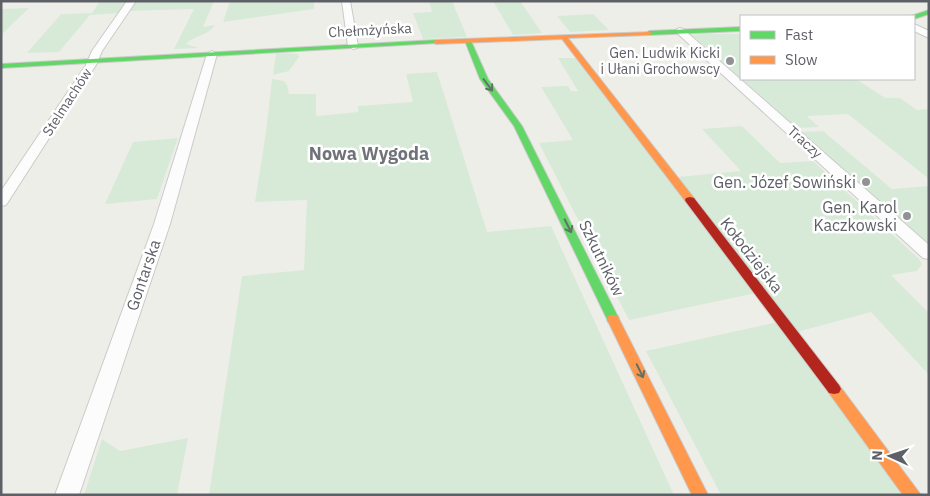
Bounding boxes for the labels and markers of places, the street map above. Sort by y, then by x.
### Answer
place label: Gen. Ludwik Kicki i Ułani Grochowscy [601,44,720,78]
marker: Gen. Ludwik Kicki i Ułani Grochowscy [724,55,736,67]
place label: Gen. Józef Sowiński [713,172,856,192]
marker: Gen. Józef Sowiński [860,176,872,188]
place label: Gen. Karol Kaczkowski [814,197,897,235]
marker: Gen. Karol Kaczkowski [901,210,913,222]

